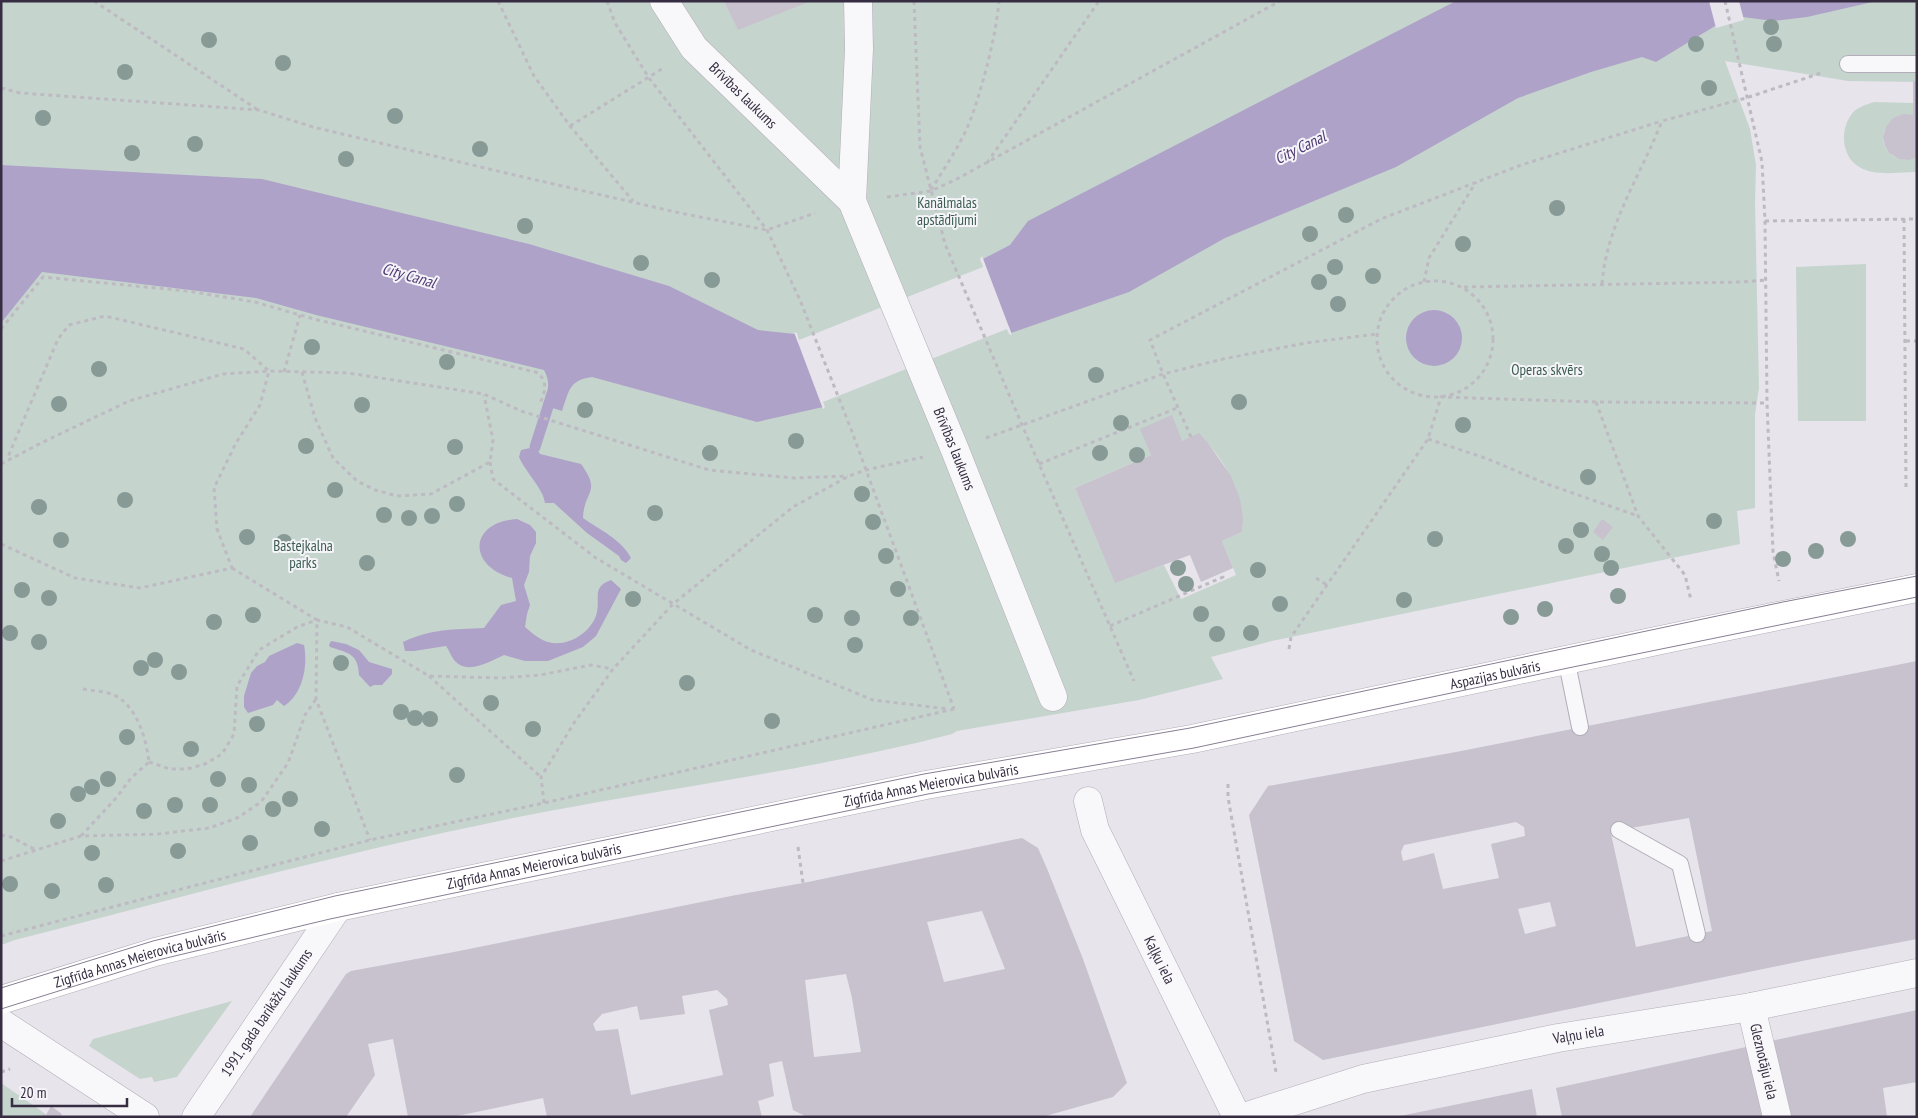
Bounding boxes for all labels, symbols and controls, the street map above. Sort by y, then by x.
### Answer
street label: Brīvības laukums [705,58,781,132]
water label: City Canal [1271,125,1330,168]
park label: Kanālmalas apstādījumi [917,193,977,229]
water label: City Canal [380,258,439,293]
park label: Operas skvērs [1511,360,1583,379]
street label: Brīvības laukums [930,405,980,493]
park label: Bastejkalna parks [273,536,333,572]
street label: Aspazijas bulvāris [1448,656,1542,693]
street label: Zigfrīda Annas Meierovica bulvāris [842,759,1020,811]
street label: Zigfrīda Annas Meierovica bulvāris [445,838,623,893]
street label: Zigfrīda Annas Meierovica bulvāris [52,925,228,992]
street label: Kaļķu iela [1140,933,1180,987]
street label: 1991. gada barikāžu laukums [216,945,316,1080]
street label: Vaļņu iela [1550,1021,1605,1048]
street label: Gleznotāju iela [1746,1021,1783,1101]
scale bar [12,1076,128,1108]
text: 20 m [20,1083,46,1102]

